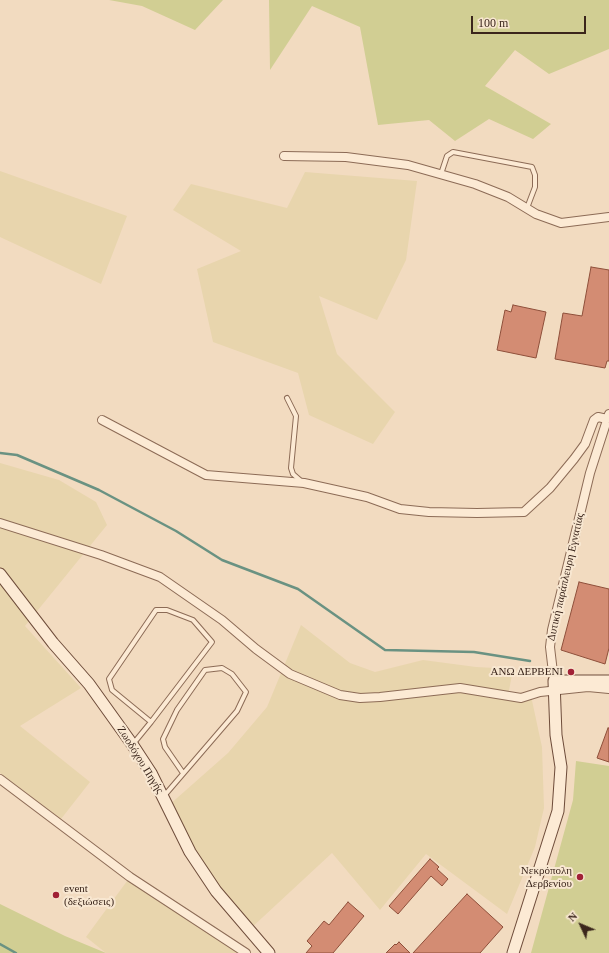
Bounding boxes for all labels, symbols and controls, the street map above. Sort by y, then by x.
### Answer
scale bar [473,8,588,34]
text: 100 m [478,16,508,30]
street label: Δυτική παράπλευρη Εγνατίας [545,512,587,642]
place label: ΑΝΩ ΔΕΡΒΕΝΙ [491,665,563,679]
marker: ΑΝΩ ΔΕΡΒΕΝΙ [566,667,576,677]
street label: Ζωοδόχου Πηγής [114,724,166,796]
place label: Νεκρόπολη Δερβενίου [521,864,572,890]
marker: Νεκρόπολη Δερβενίου [575,872,585,882]
place label: event (δεξιώσεις) [64,882,114,908]
marker: event (δεξιώσεις) [51,890,61,900]
north arrow [561,905,601,945]
text: N [565,910,579,924]

